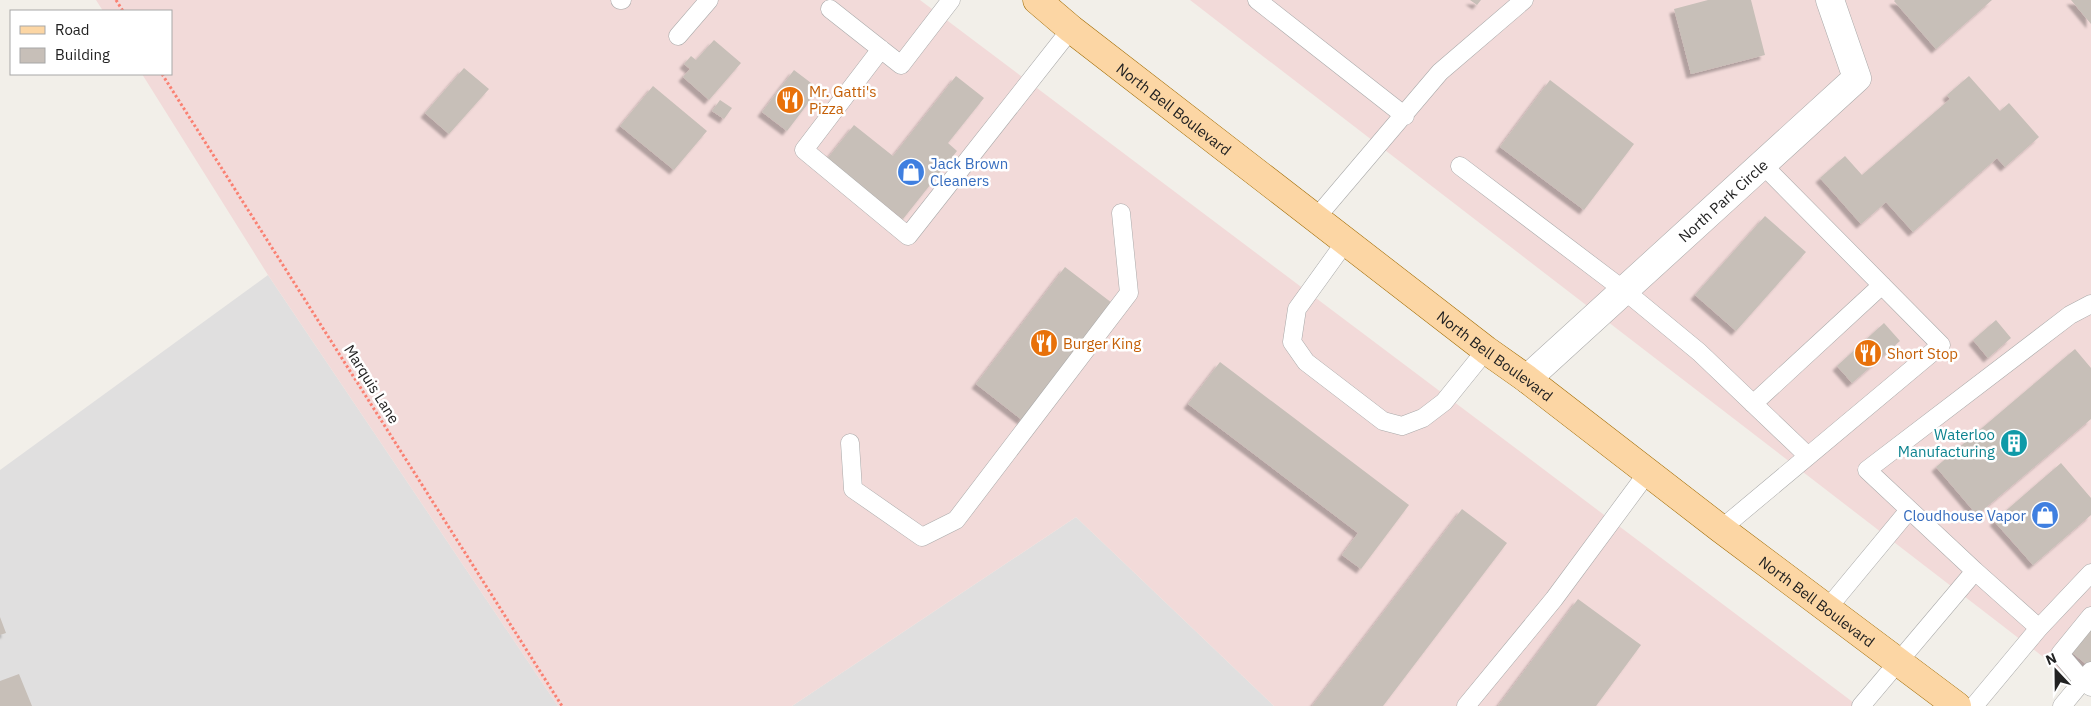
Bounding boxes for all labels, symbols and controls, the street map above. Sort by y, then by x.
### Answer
legend [10,10,172,75]
text: Road [55,20,90,39]
text: Building [55,45,110,64]
street label: North Bell Boulevard [1113,58,1235,159]
place label: Mr. Gatti's Pizza [809,82,877,118]
restaurant icon: Mr. Gatti's Pizza [775,85,805,115]
place label: Jack Brown Cleaners [930,154,1008,190]
street label: North Park Circle [1674,155,1771,246]
shop icon: Jack Brown Cleaners [896,157,926,187]
street label: North Bell Boulevard [1433,306,1557,405]
restaurant icon: Burger King [1029,328,1059,358]
place label: Burger King [1063,334,1141,353]
restaurant icon: Short Stop [1853,338,1883,368]
street label: Marquis Lane [340,341,404,427]
place label: Short Stop [1887,344,1958,363]
place label: Waterloo Manufacturing [1898,425,1995,461]
building icon: Waterloo Manufacturing [1999,428,2029,458]
shop icon: Cloudhouse Vapor [2030,500,2060,530]
place label: Cloudhouse Vapor [1903,506,2026,525]
street label: North Bell Boulevard [1755,552,1879,651]
north arrow [2031,646,2081,696]
text: N [2043,649,2059,669]

